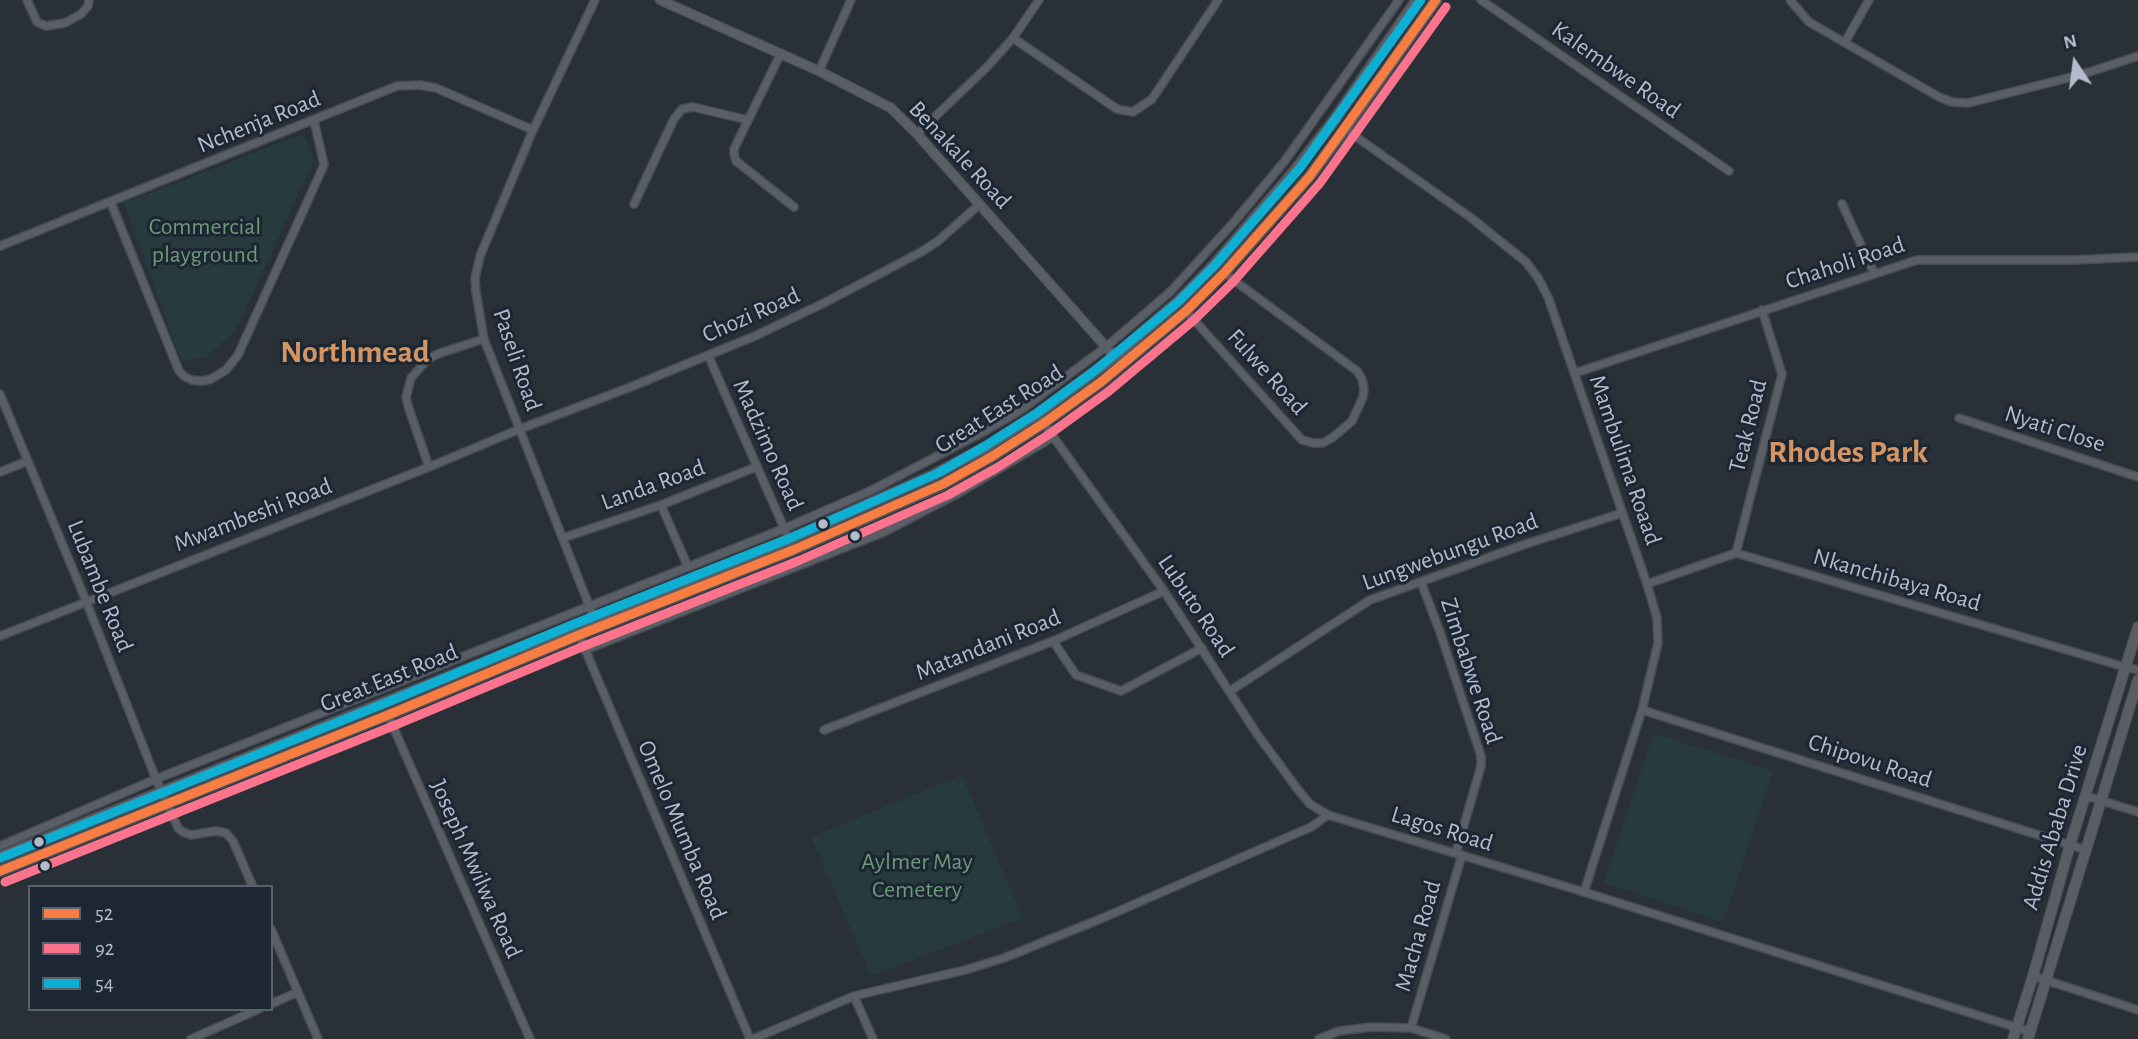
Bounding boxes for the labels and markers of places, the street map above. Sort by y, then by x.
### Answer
unlabelled marker [816,517,830,531]
unlabelled marker [848,529,862,543]
unlabelled marker [32,835,46,849]
unlabelled marker [38,859,52,873]

